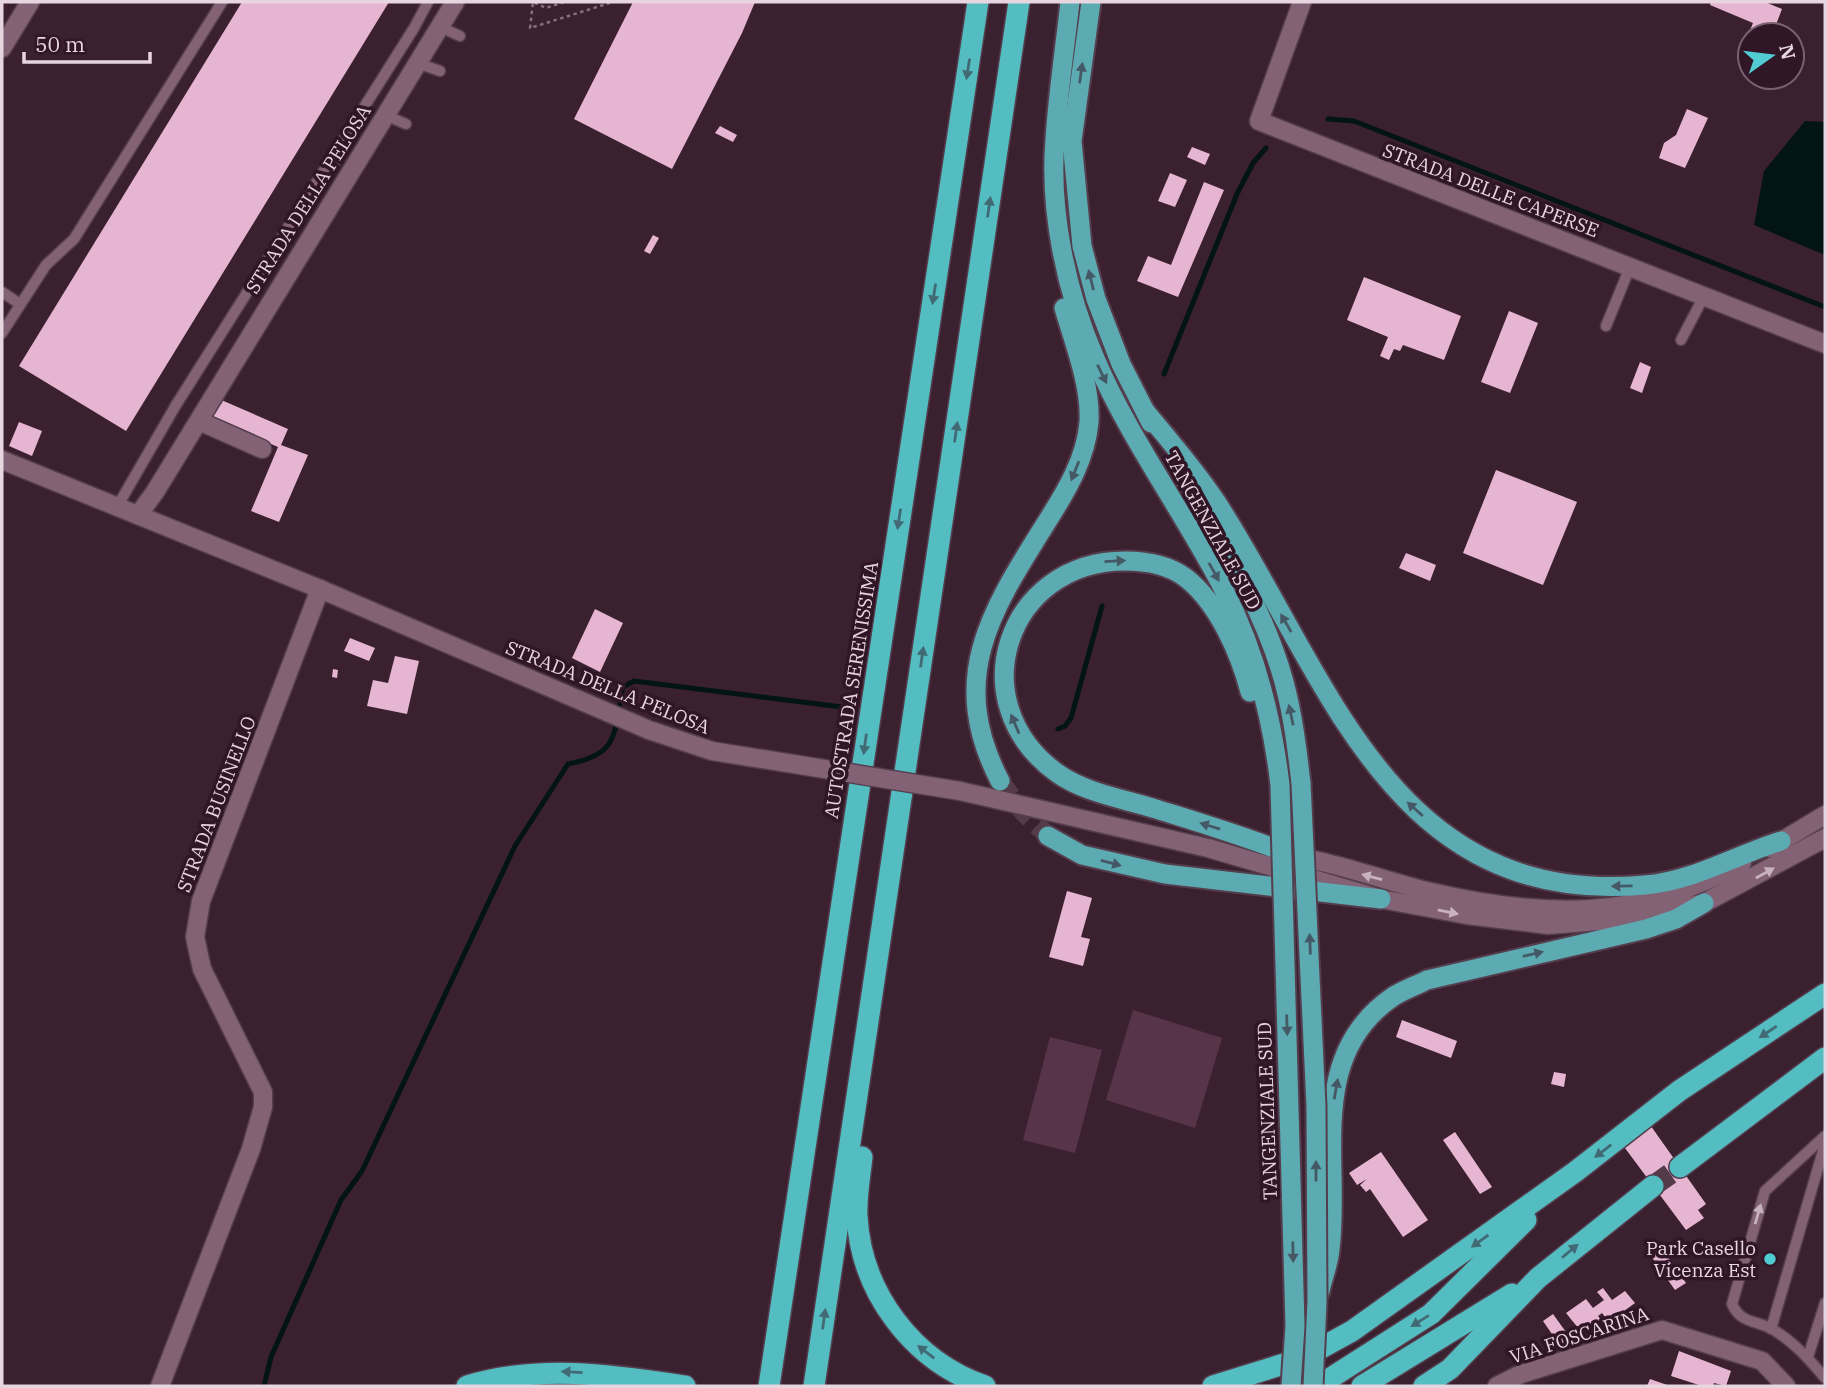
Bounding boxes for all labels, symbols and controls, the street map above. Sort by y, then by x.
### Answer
scale bar [24,21,150,65]
north arrow [1736,21,1806,91]
text: 50 m [35,30,85,58]
text: N [1774,42,1801,62]
one-way arrow [962,58,973,80]
one-way arrow [1076,62,1087,84]
street label: STRADA DELLA PELOSA [240,100,376,298]
street label: STRADA DELLE CAPERSE [1379,138,1603,242]
one-way arrow [984,196,995,218]
one-way arrow [1085,269,1096,291]
one-way arrow [928,283,939,305]
one-way arrow [1097,364,1108,384]
one-way arrow [950,421,961,443]
street label: TANGENZIALE SUD [1159,446,1267,614]
one-way arrow [1069,461,1080,482]
one-way arrow [894,508,905,530]
one-way arrow [1104,556,1126,567]
street label: AUTOSTRADA SERENISSIMA [819,560,883,820]
one-way arrow [1208,562,1220,582]
one-way arrow [1280,613,1292,633]
street label: STRADA DELLA PELOSA [502,635,714,739]
one-way arrow [917,646,928,668]
one-way arrow [1285,704,1296,726]
street label: STRADA BUSINELLO [171,712,261,896]
one-way arrow [1009,714,1020,735]
one-way arrow [860,733,871,755]
one-way arrow [1406,801,1424,817]
one-way arrow [1199,820,1220,830]
one-way arrow [1101,858,1122,868]
one-way arrow [1756,867,1775,879]
one-way arrow [1361,871,1383,882]
one-way arrow [1611,880,1633,891]
one-way arrow [1437,906,1459,917]
one-way arrow [1304,933,1316,955]
one-way arrow [1522,949,1544,960]
one-way arrow [1282,1014,1293,1036]
street label: TANGENZIALE SUD [1252,1022,1282,1200]
one-way arrow [1759,1025,1778,1038]
one-way arrow [1331,1077,1342,1099]
one-way arrow [1594,1143,1612,1157]
one-way arrow [1310,1160,1322,1182]
one-way arrow [1754,1204,1764,1225]
one-way arrow [1471,1234,1489,1248]
place label: Park Casello Vicenza Est [1646,1236,1756,1282]
one-way arrow [1288,1241,1299,1263]
one-way arrow [1561,1243,1579,1259]
marker: Park Casello Vicenza Est [1762,1251,1778,1267]
street label: VIA FOSCARINA [1506,1301,1652,1369]
one-way arrow [819,1308,830,1330]
one-way arrow [1410,1315,1430,1328]
one-way arrow [917,1346,935,1360]
one-way arrow [560,1366,582,1377]

